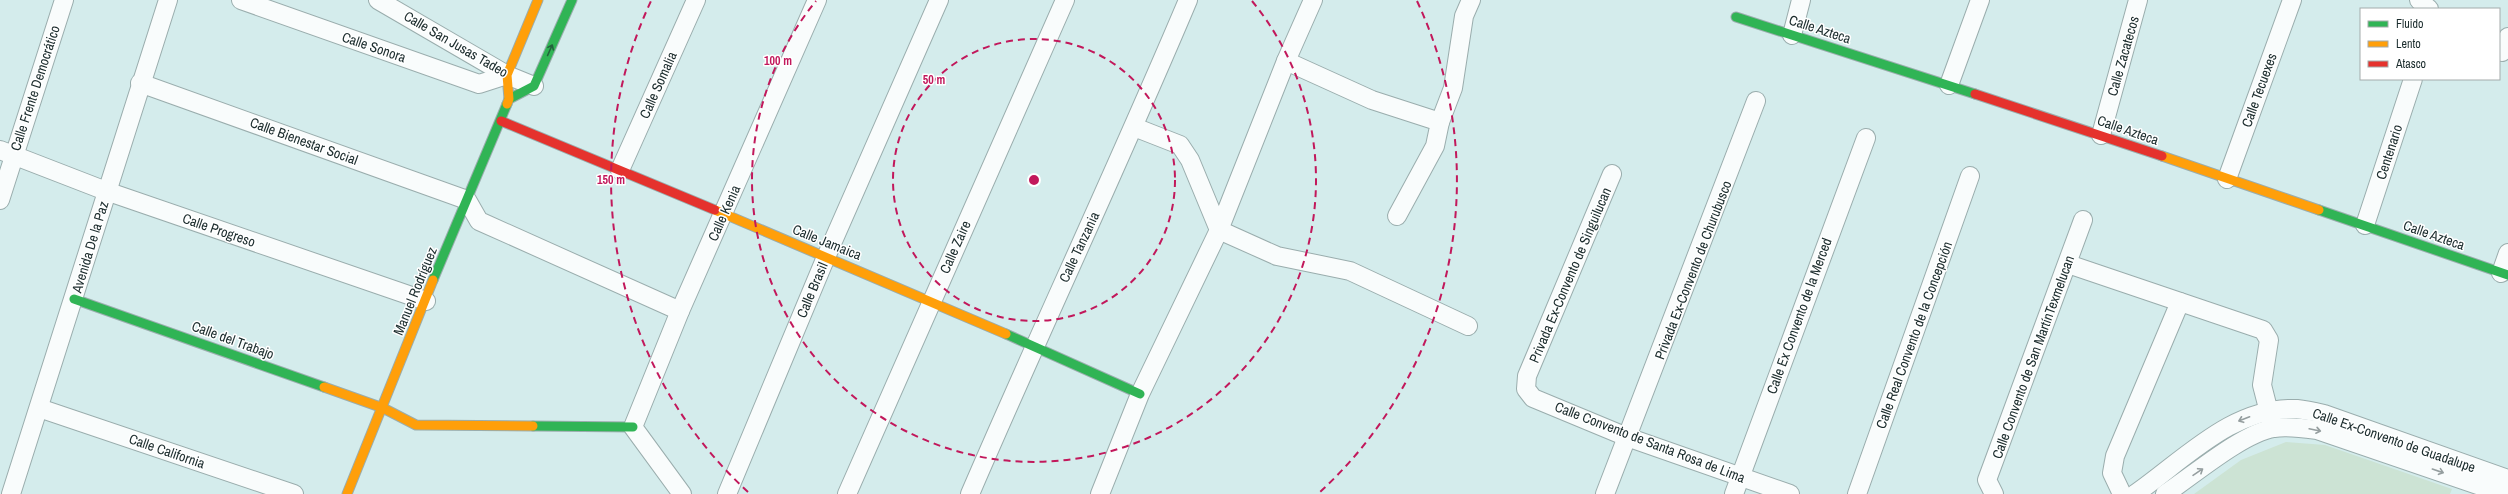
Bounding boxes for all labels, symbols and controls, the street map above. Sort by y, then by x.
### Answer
street label: Calle San Jusas Tadeo [401,7,511,81]
legend [2360,8,2500,80]
street label: Calle Azteca [1787,11,1854,48]
street label: Calle Zacatecos [2103,14,2143,98]
text: Fluido [2396,16,2423,32]
street label: Calle Frente Democrático [6,23,64,153]
street label: Calle Sonora [340,28,409,67]
text: Lento [2396,36,2421,52]
one-way arrow [547,45,554,57]
street label: Calle Somalia [635,48,681,121]
street label: Calle Tecuexes [2237,50,2281,130]
text: 100 m [764,53,792,69]
text: Atasco [2395,56,2426,72]
text: 50 m [923,72,945,88]
street label: Calle Azteca [2095,111,2162,149]
street label: Calle Bienestar Social [248,113,360,169]
street label: Centenario [2372,122,2406,182]
text: 150 m [597,172,625,188]
centre of rings [1027,173,1041,187]
street label: Privada Ex-Convento de Churubusco [1651,178,1735,362]
street label: Calle Kenia [704,182,745,244]
street label: Privada Ex-Convento de Singuilucan [1525,185,1615,365]
street label: Avenida De la Paz [67,199,113,296]
street label: Calle Tanzania [1055,208,1103,285]
street label: Calle Progreso [180,209,258,251]
street label: Calle Azteca [2401,216,2468,254]
street label: Calle Zaire [935,218,975,276]
street label: Calle Jamaica [790,220,865,264]
street label: Calle Ex Convento de la Merced [1762,236,1836,396]
street label: Calle Real Convento de la Concepción [1872,239,1956,431]
street label: Manuel Rodríguez [389,244,441,338]
street label: Calle Convento de San MartínTexmelucan [1988,253,2078,461]
street label: Calle Brasil [792,259,832,321]
street label: Calle del Trabajo [189,317,277,363]
street label: Calle Convento de Santa Rosa de Lima [1552,397,1748,487]
street label: Calle Ex-Convento de Guadalupe [2310,404,2478,476]
one-way arrow [2238,416,2250,424]
one-way arrow [2308,426,2321,434]
street label: Calle California [127,430,208,473]
one-way arrow [2192,468,2203,476]
one-way arrow [2432,468,2444,476]

